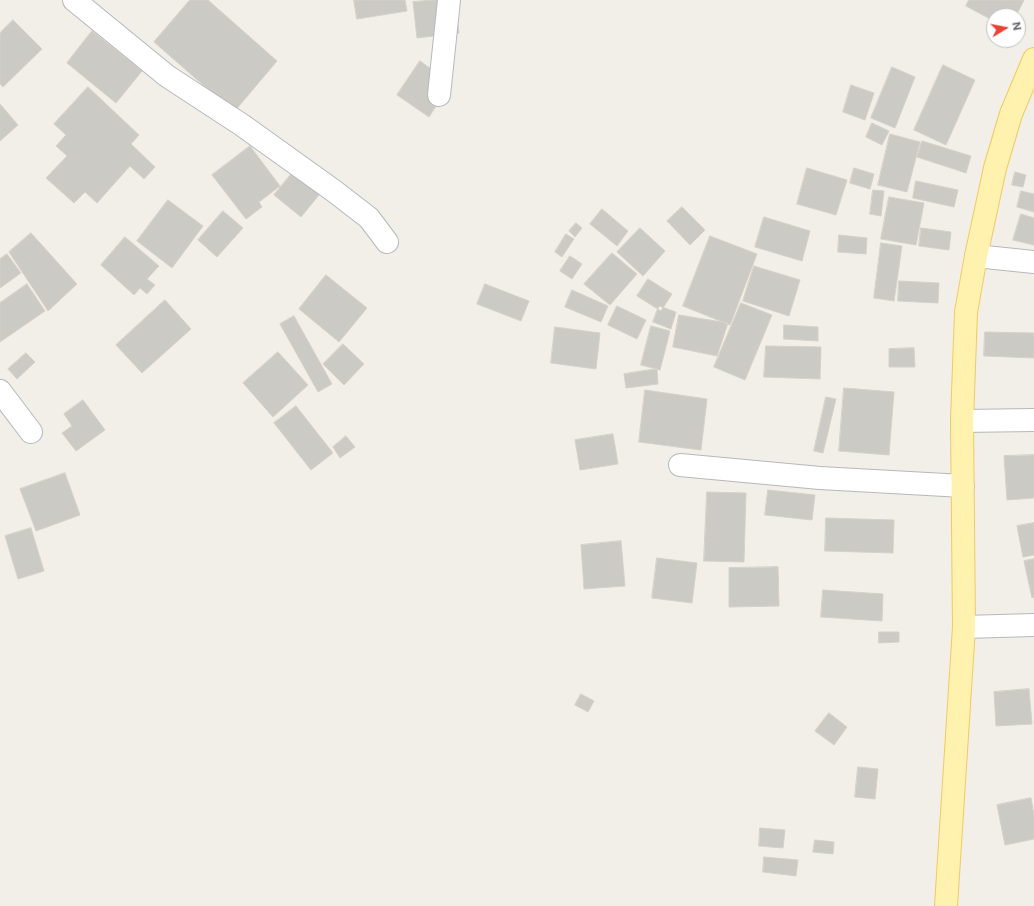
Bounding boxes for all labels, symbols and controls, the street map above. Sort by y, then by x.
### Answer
north arrow [986,8,1026,48]
text: N [1010,21,1023,31]

